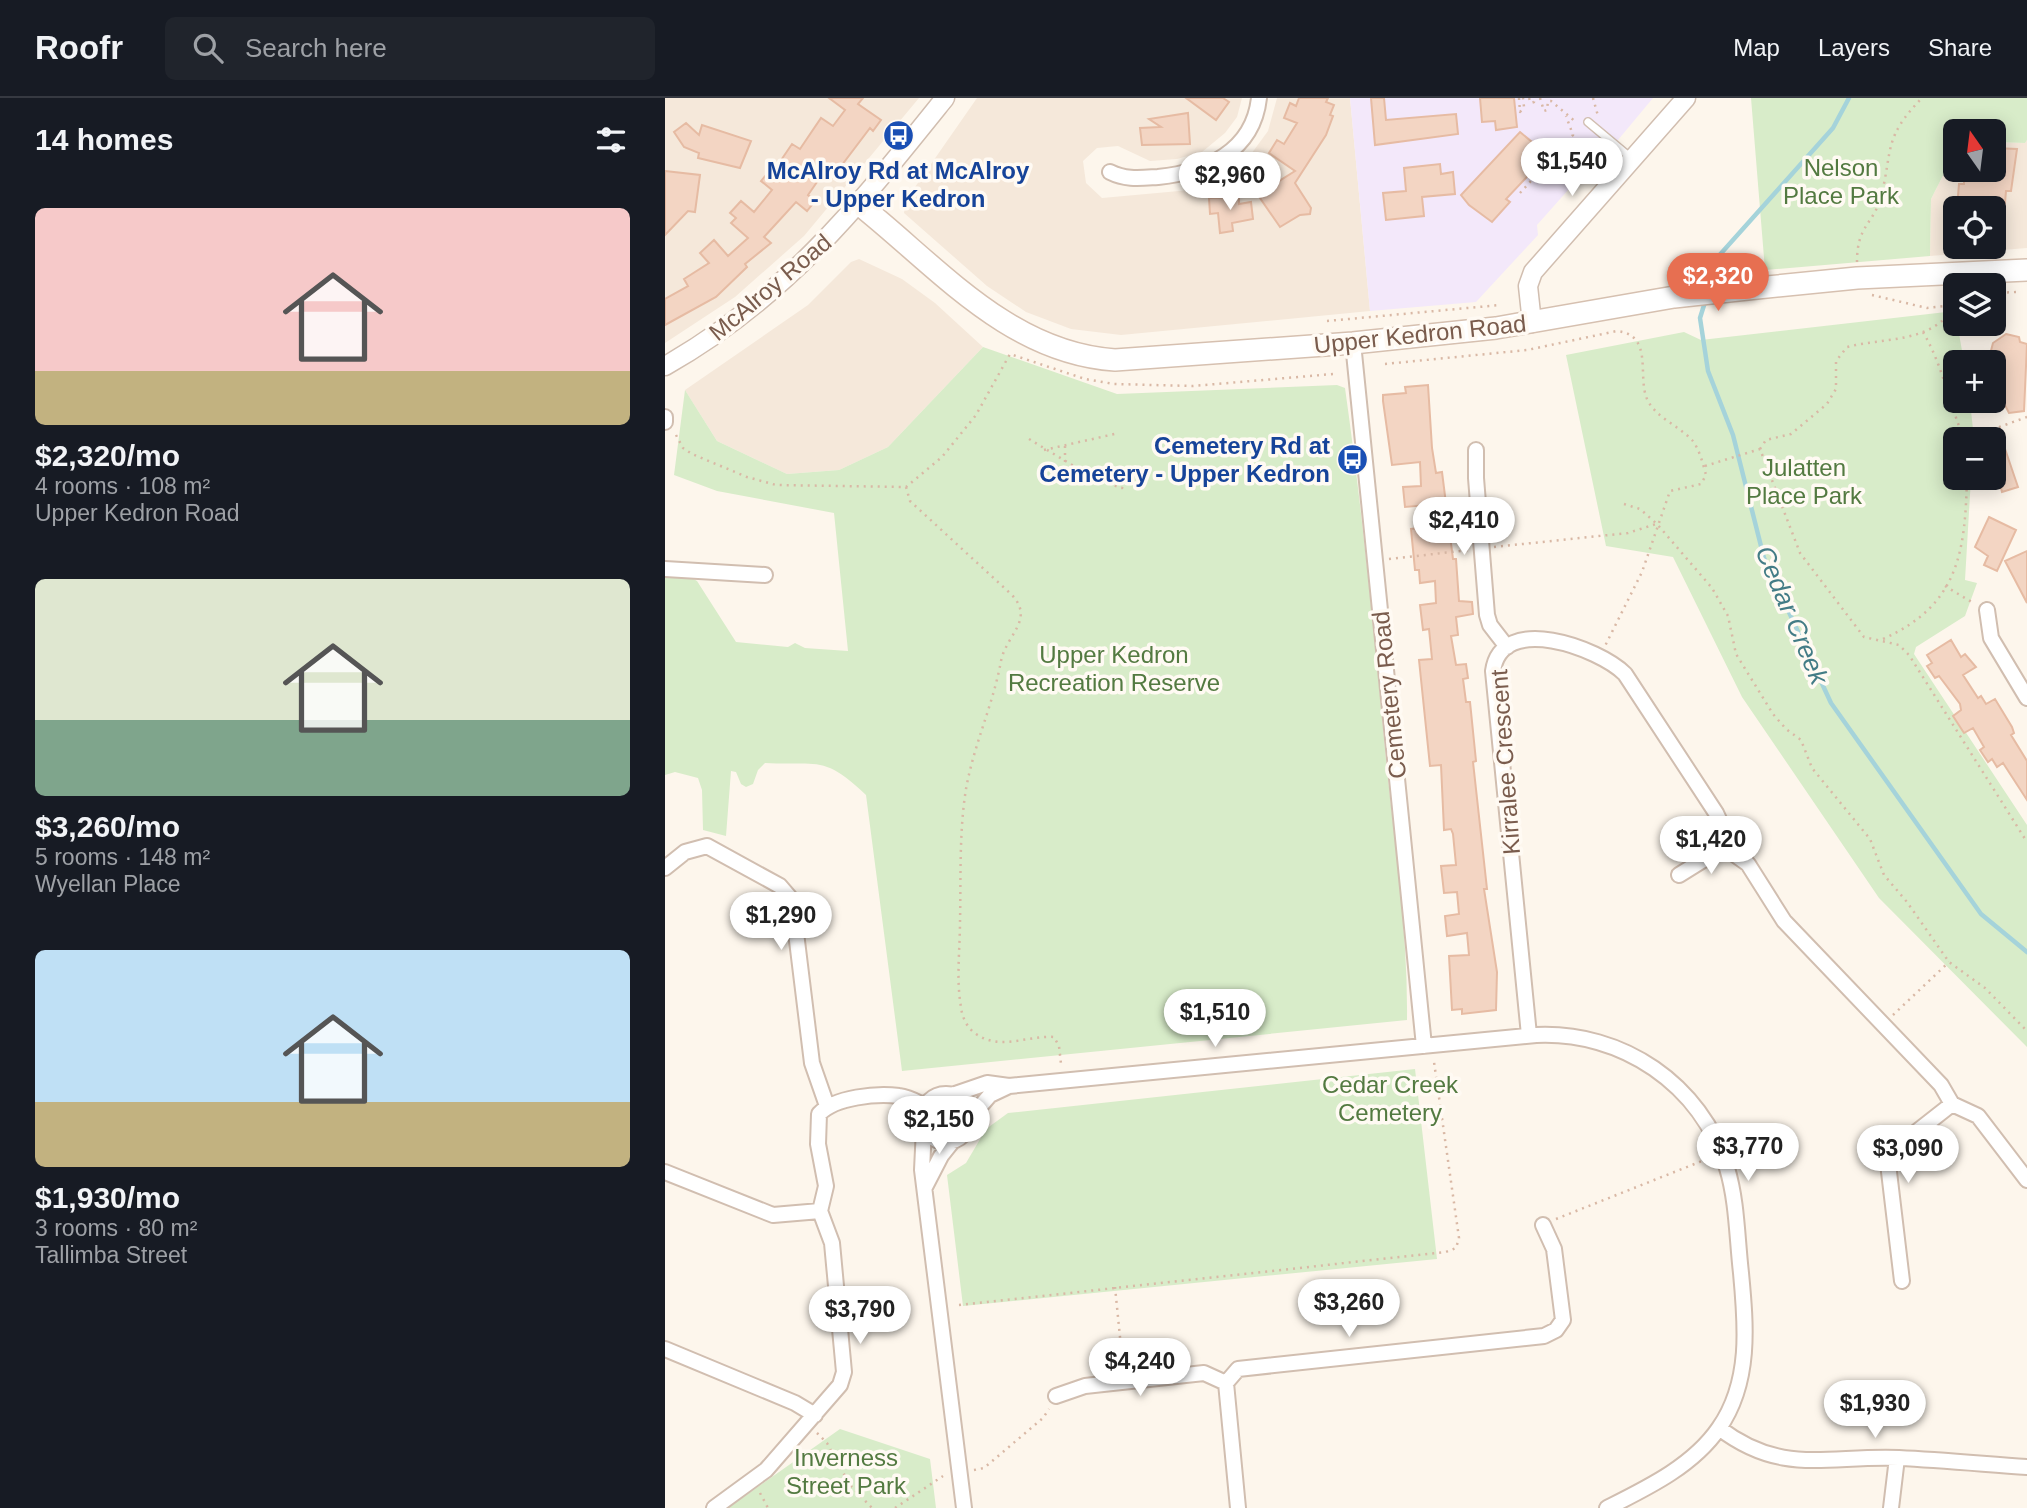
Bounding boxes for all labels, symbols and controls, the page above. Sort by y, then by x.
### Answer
search box [165,17,655,80]
text: Roofr [35,29,123,66]
icon: search [189,29,227,67]
text: Search here [245,33,387,63]
text: Map [1733,34,1780,61]
text: Layers [1818,34,1890,61]
text: Share [1928,34,1992,61]
bus stop icon: McAlroy Rd at McAlroy - Upper Kedron [881,119,915,153]
north arrow [1943,119,2005,182]
map controls [1943,119,2006,490]
icon: filters [592,121,630,159]
text: 14 homes [35,123,173,156]
pin: $1,540 [1515,139,1629,198]
text: $1,540 [1537,148,1607,174]
pin: $2,960 [1173,152,1287,212]
park label: Nelson Place Park [1783,154,1900,209]
place label: McAlroy Rd at McAlroy - Upper Kedron [767,157,1030,212]
text: $2,960 [1195,162,1265,188]
button: locate [1943,196,2006,259]
street label: McAlroy Road [704,228,836,346]
icon: home [270,254,396,380]
pin: $2,320 [1661,254,1775,313]
text: $2,320 [1683,263,1753,289]
button: layers [1943,273,2006,336]
street label: Upper Kedron Road [1312,309,1528,359]
button: + [1943,350,2006,413]
button: − [1943,427,2006,490]
place label: Cemetery Rd at Cemetery - Upper Kedron [1039,432,1330,487]
text: $2,320/mo [35,439,180,472]
bus stop icon: Cemetery Rd at Cemetery - Upper Kedron [1336,442,1370,476]
park label: Julatten Place Park [1746,454,1863,509]
text: 4 rooms · 108 m² [35,473,210,499]
pin: $2,410 [1407,498,1521,557]
text: Upper Kedron Road [35,500,240,526]
text: $2,410 [1429,507,1499,533]
water label: Cedar Creek [1749,541,1835,691]
street label: Cemetery Road [1367,610,1411,780]
icon: home [270,625,396,751]
park label: Upper Kedron Recreation Reserve [1008,641,1220,696]
street label: Kirralee Crescent [1485,668,1525,855]
text: $3,260/mo [35,810,180,843]
pin: $1,420 [1654,816,1768,876]
text: $1,420 [1676,826,1746,852]
text: 5 rooms · 148 m² [35,844,210,870]
text: Wyellan Place [35,871,181,897]
pin: $1,290 [724,892,838,952]
text: $1,290 [746,902,816,928]
pin: $1,510 [1158,990,1272,1049]
icon: home [270,996,396,1122]
text: $1,510 [1180,999,1250,1025]
park label: Cedar Creek Cemetery [1322,1071,1459,1126]
pin: $2,150 [882,1096,996,1156]
text: $2,150 [904,1106,974,1132]
pin: $3,770 [1691,1124,1805,1183]
pin: $3,090 [1851,1126,1965,1185]
text: $3,770 [1713,1133,1783,1159]
text: $3,090 [1873,1135,1943,1161]
text: $1,930/mo [35,1181,180,1214]
text: 3 rooms · 80 m² [35,1215,197,1241]
text: Tallimba Street [35,1242,187,1268]
pin: $3,260 [1292,1280,1406,1339]
pin: $3,790 [803,1286,917,1346]
text: $3,260 [1314,1289,1384,1315]
text: $3,790 [825,1296,895,1322]
pin: $4,240 [1083,1338,1197,1398]
text: $4,240 [1105,1348,1175,1374]
pin: $1,930 [1818,1380,1932,1440]
text: $1,930 [1840,1390,1910,1416]
park label: Inverness Street Park [786,1444,907,1499]

